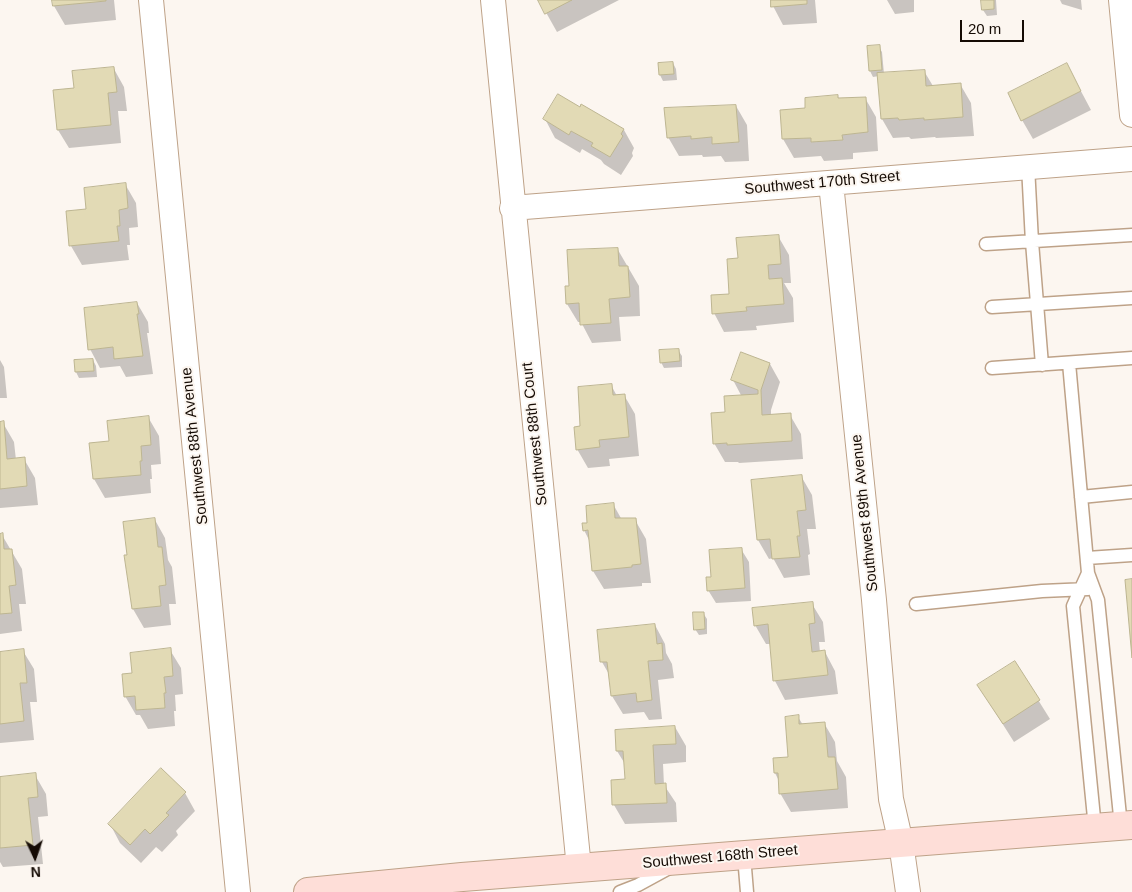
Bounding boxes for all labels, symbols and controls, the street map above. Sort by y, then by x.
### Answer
scale bar [962,10,1026,42]
text: 20 m [968,20,1001,37]
street label: Southwest 170th Street [744,167,900,199]
street label: Southwest 88th Court [519,361,551,507]
street label: Southwest 88th Avenue [178,366,212,526]
street label: Southwest 89th Avenue [848,433,882,593]
north arrow [10,832,60,882]
street label: Southwest 168th Street [642,841,798,873]
text: N [30,864,41,880]

